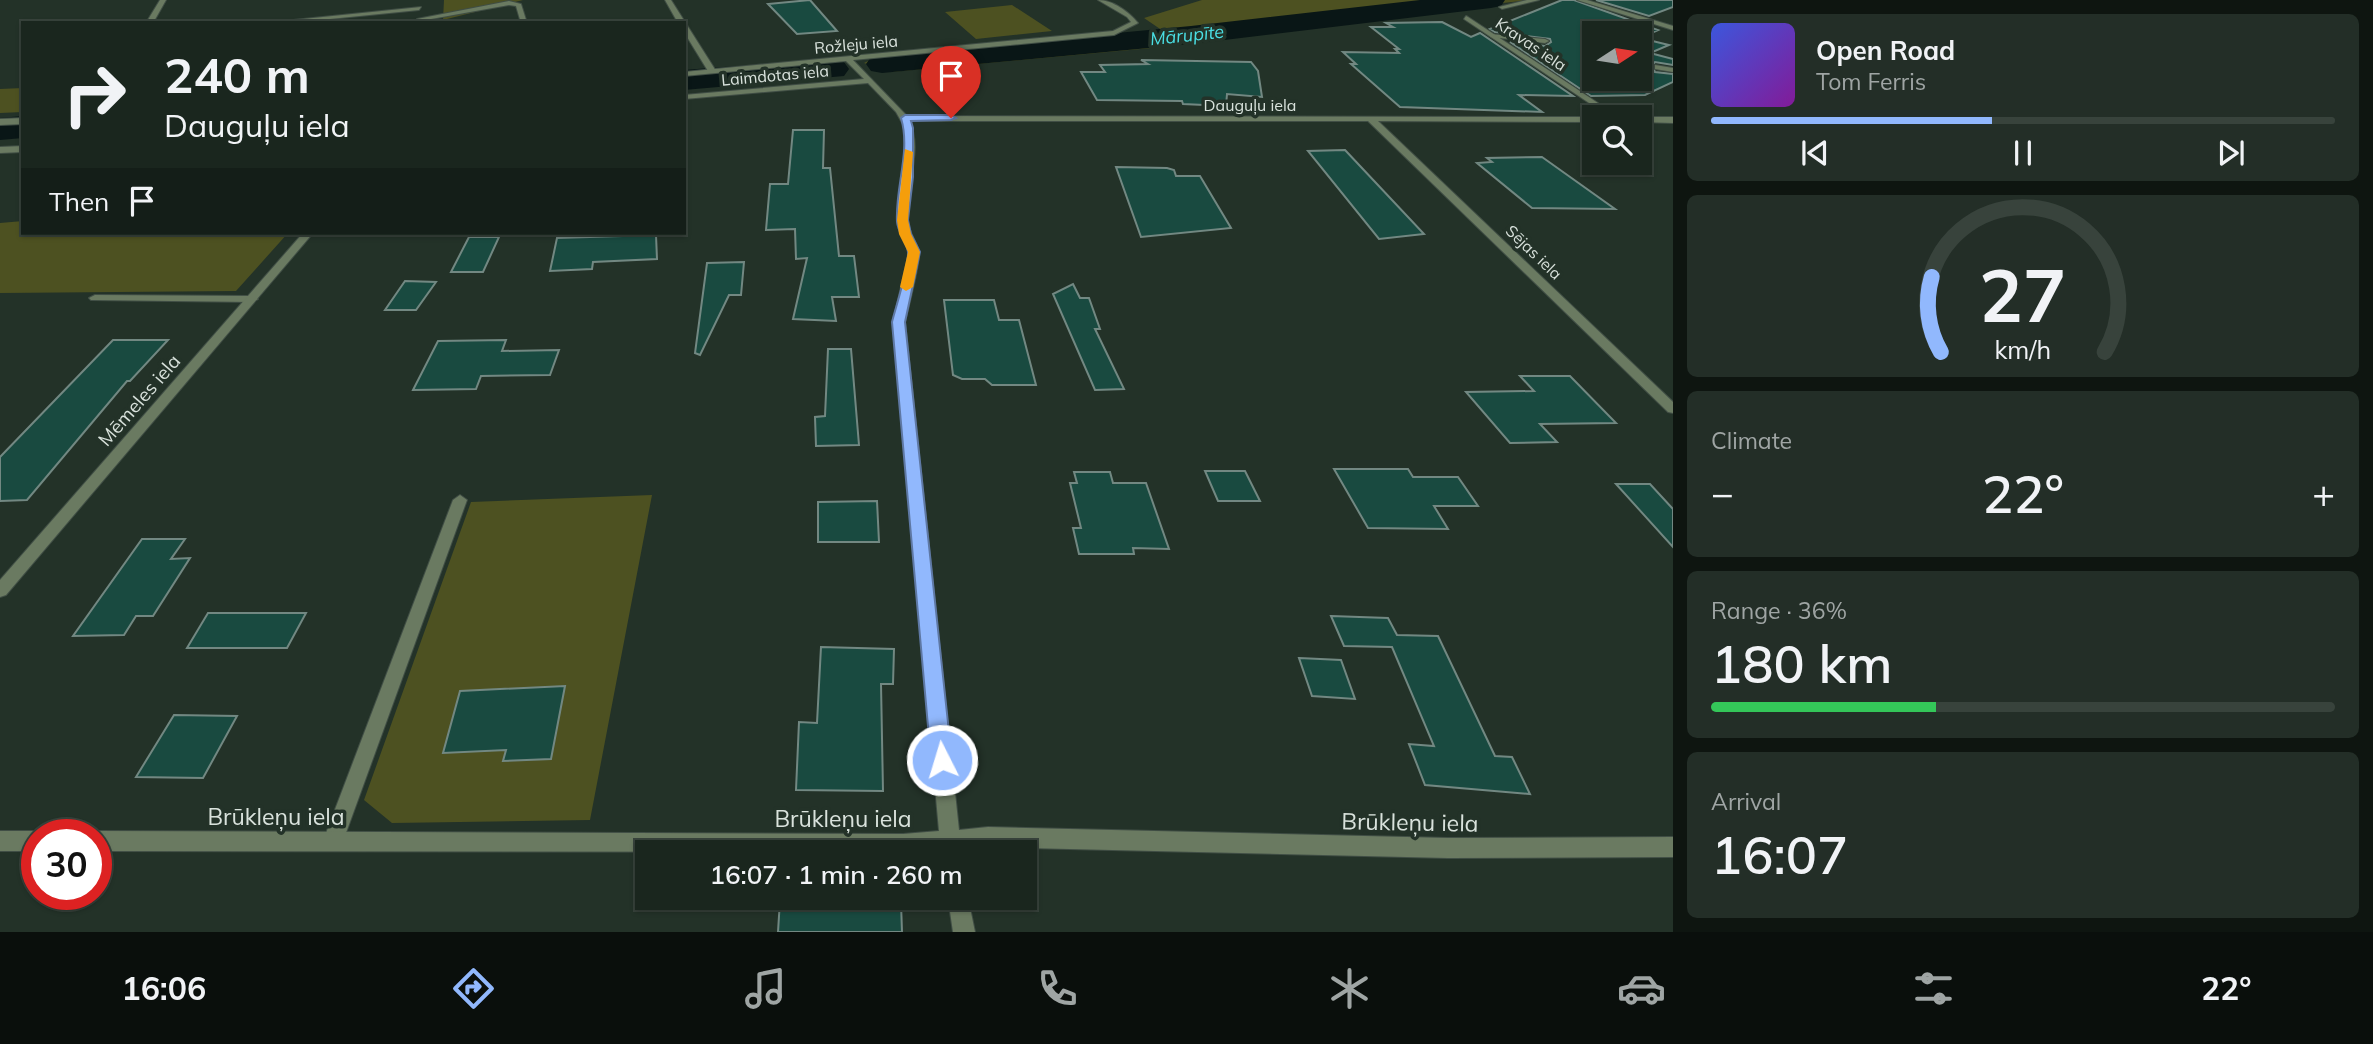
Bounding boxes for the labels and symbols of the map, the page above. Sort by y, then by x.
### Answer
street label: Kravas iela [1492,13,1570,75]
water label: Mārupīte [1149,20,1225,50]
north arrow [1582,21,1652,91]
street label: Rožleju iela [813,30,899,58]
pin [921,46,981,118]
street label: Laimdotas iela [720,60,830,90]
street label: Dauguļu iela [1204,95,1296,115]
street label: Sējas iela [1502,220,1566,284]
street label: Mēmeles iela [93,349,185,451]
position arrow [905,723,979,797]
street label: Brūkleņu iela [207,802,345,832]
street label: Brūkleņu iela [774,804,912,834]
street label: Brūkleņu iela [1341,806,1479,839]
speed limit sign: 30 [21,819,112,910]

